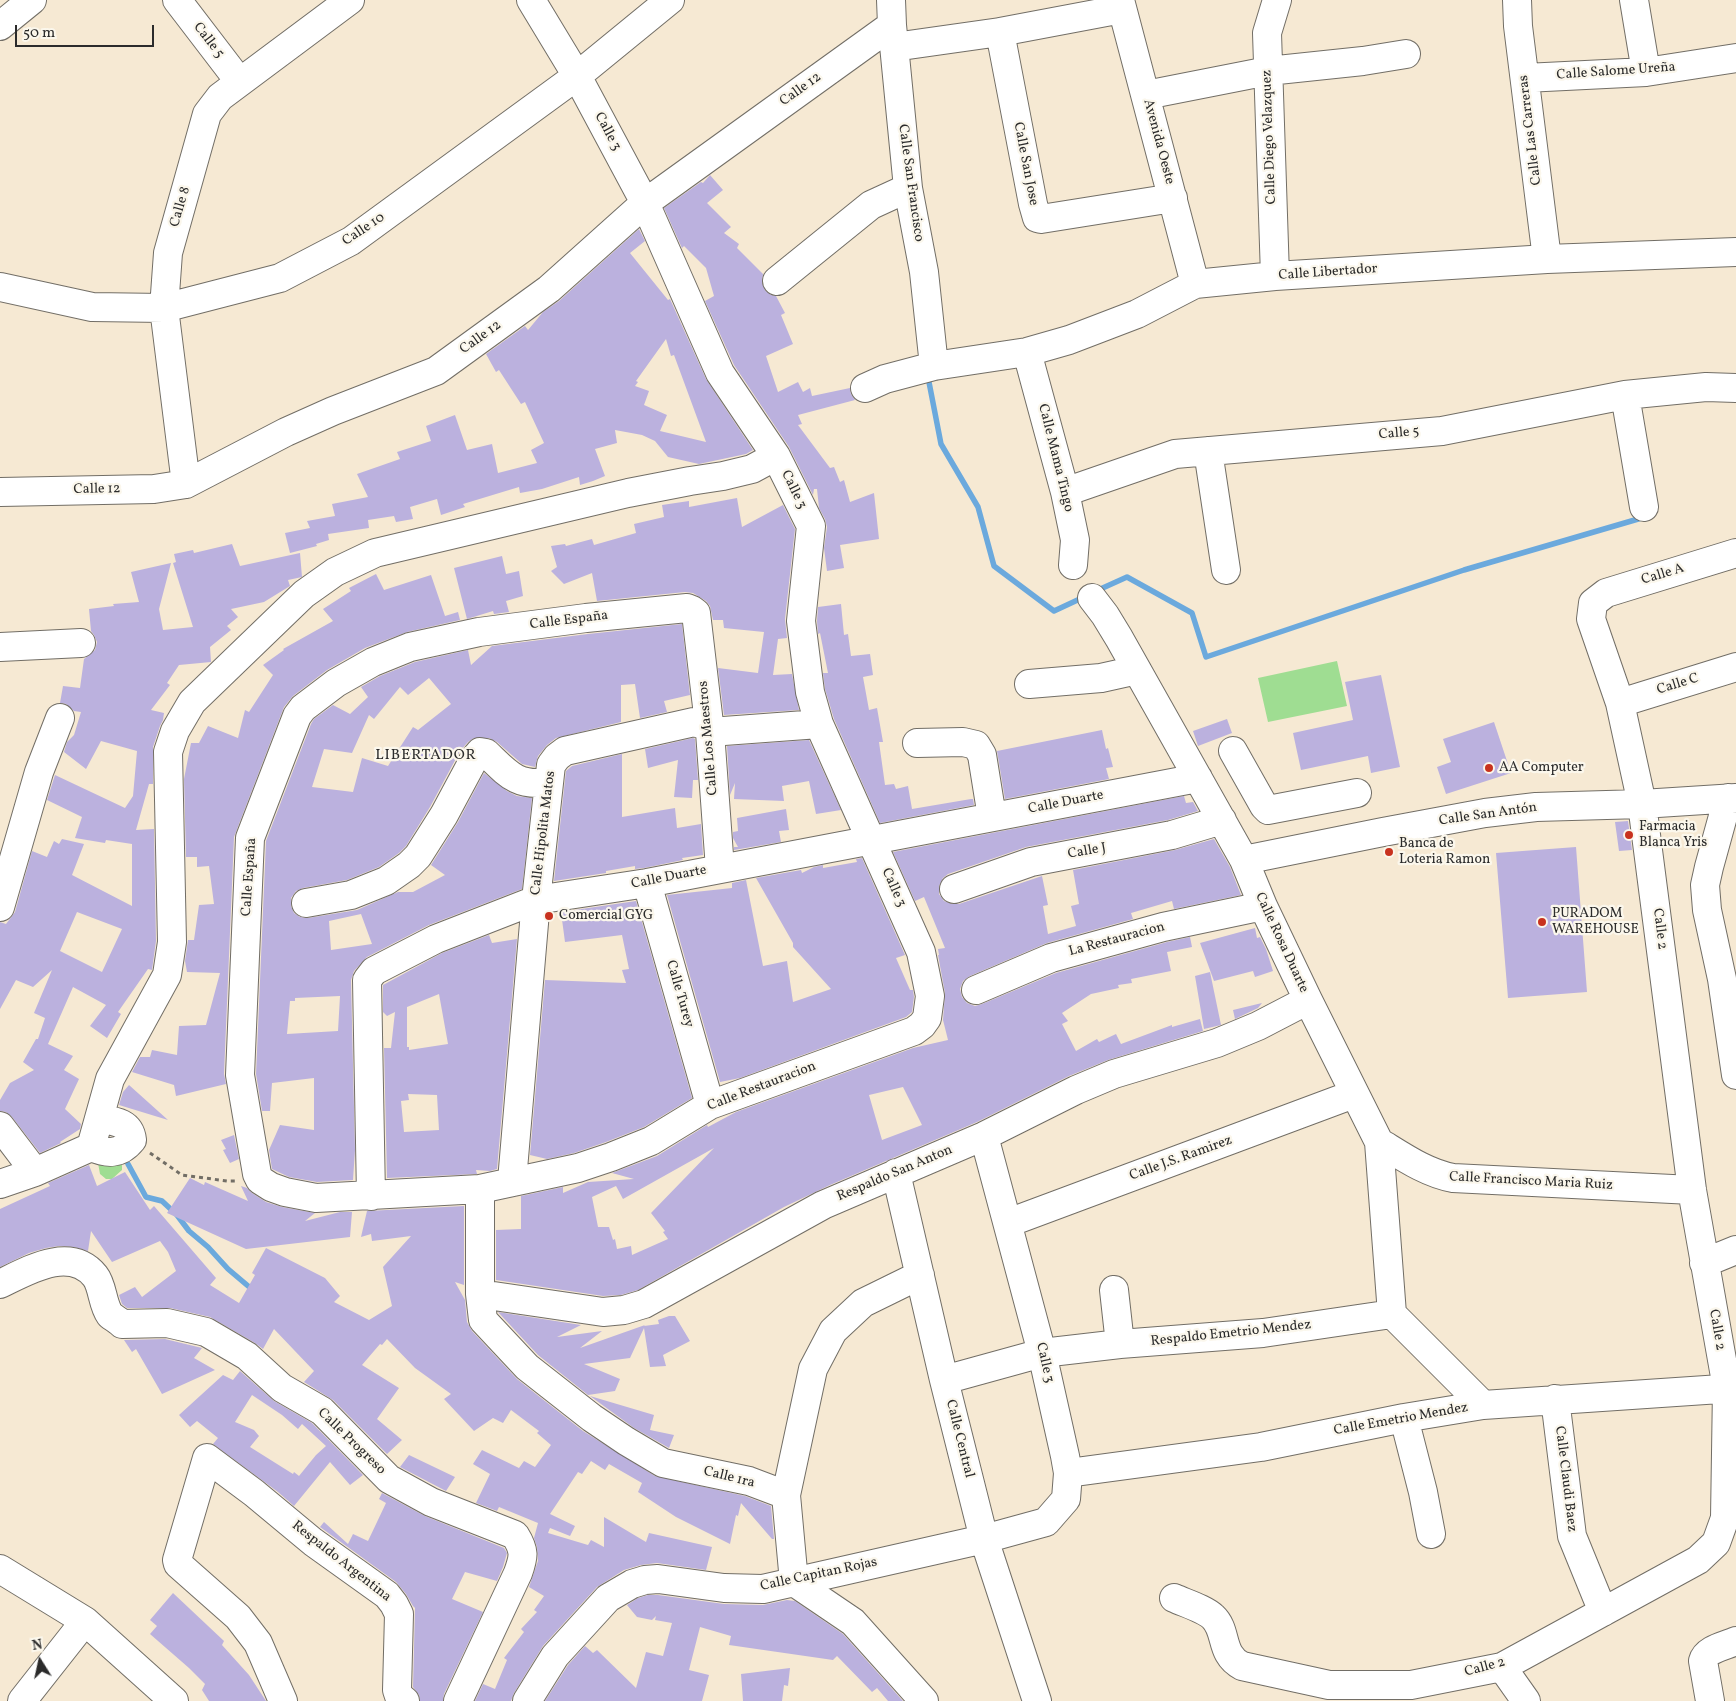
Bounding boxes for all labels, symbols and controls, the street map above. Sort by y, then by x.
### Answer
scale bar [18,15,156,47]
street label: Calle 5 [189,20,227,62]
text: 50 m [23,23,55,44]
street label: Calle Salome Ureña [1556,59,1676,85]
street label: Calle 12 [777,69,825,111]
street label: Calle Diego Velazquez [1259,69,1281,205]
street label: Calle Las Carreras [1516,74,1546,186]
street label: Avenida Oeste [1139,98,1177,186]
street label: Calle 3 [590,110,624,154]
street label: Calle San Jose [1009,121,1041,207]
street label: Calle San Francisco [893,123,927,243]
street label: Calle 8 [167,185,195,229]
street label: Calle 10 [340,210,388,250]
street label: Calle Libertador [1278,261,1378,285]
street label: Calle 12 [457,317,505,359]
street label: Calle Mama Tingo [1033,402,1077,514]
street label: Calle 5 [1378,424,1420,444]
street label: Calle 3 [776,468,810,512]
street label: Calle 12 [73,481,121,499]
street label: Calle A [1640,561,1686,589]
street label: Calle España [529,608,609,634]
street label: Calle C [1655,671,1701,699]
street label: Calle Los Maestros [696,680,722,796]
district label: LIBERTADOR [374,747,478,765]
place label: AA Computer [1499,760,1584,776]
marker: AA Computer [1483,762,1495,774]
street label: Calle Hipolita Matos [528,770,560,896]
street label: Calle Duarte [1027,787,1105,819]
street label: Calle San Antón [1438,800,1538,830]
place label: Farmacia Blanca Yris [1639,819,1707,852]
marker: Farmacia Blanca Yris [1623,829,1635,841]
place label: Banca de Loteria Ramon [1399,836,1490,869]
street label: Calle España [239,837,261,917]
street label: Calle J [1067,840,1107,864]
marker: Banca de Loteria Ramon [1383,846,1395,858]
street label: Calle Duarte [630,862,708,894]
street label: Calle 3 [877,866,909,910]
street label: Calle Rosa Duarte [1250,890,1312,996]
place label: PURADOM WAREHOUSE [1552,906,1639,939]
street label: Calle 2 [1648,907,1670,951]
place label: Comercial GYG [559,908,653,924]
marker: Comercial GYG [543,910,555,922]
marker: PURADOM WAREHOUSE [1536,916,1548,928]
street label: La Restauracion [1067,919,1167,961]
street label: Calle Turey [661,958,697,1030]
street label: Calle Restauracion [705,1059,819,1115]
street label: Calle J.S. Ramirez [1127,1133,1235,1185]
street label: Respaldo San Anton [835,1142,955,1206]
street label: Calle Francisco Maria Ruiz [1449,1169,1613,1195]
street label: Calle 2 [1704,1308,1728,1352]
street label: Respaldo Emetrio Mendez [1150,1317,1312,1351]
street label: Calle 3 [1031,1341,1057,1385]
street label: Calle Central [941,1398,977,1480]
street label: Calle Emetrio Mendez [1333,1400,1469,1440]
street label: Calle Progreso [313,1405,389,1479]
street label: Calle Claudi Baez [1550,1425,1580,1533]
street label: Calle 1ra [702,1464,756,1492]
street label: Respaldo Argentina [288,1518,394,1606]
street label: Calle Capitan Rojas [759,1554,879,1596]
text: N [31,1635,44,1656]
north arrow [15,1636,65,1686]
street label: Calle 2 [1463,1655,1507,1681]

